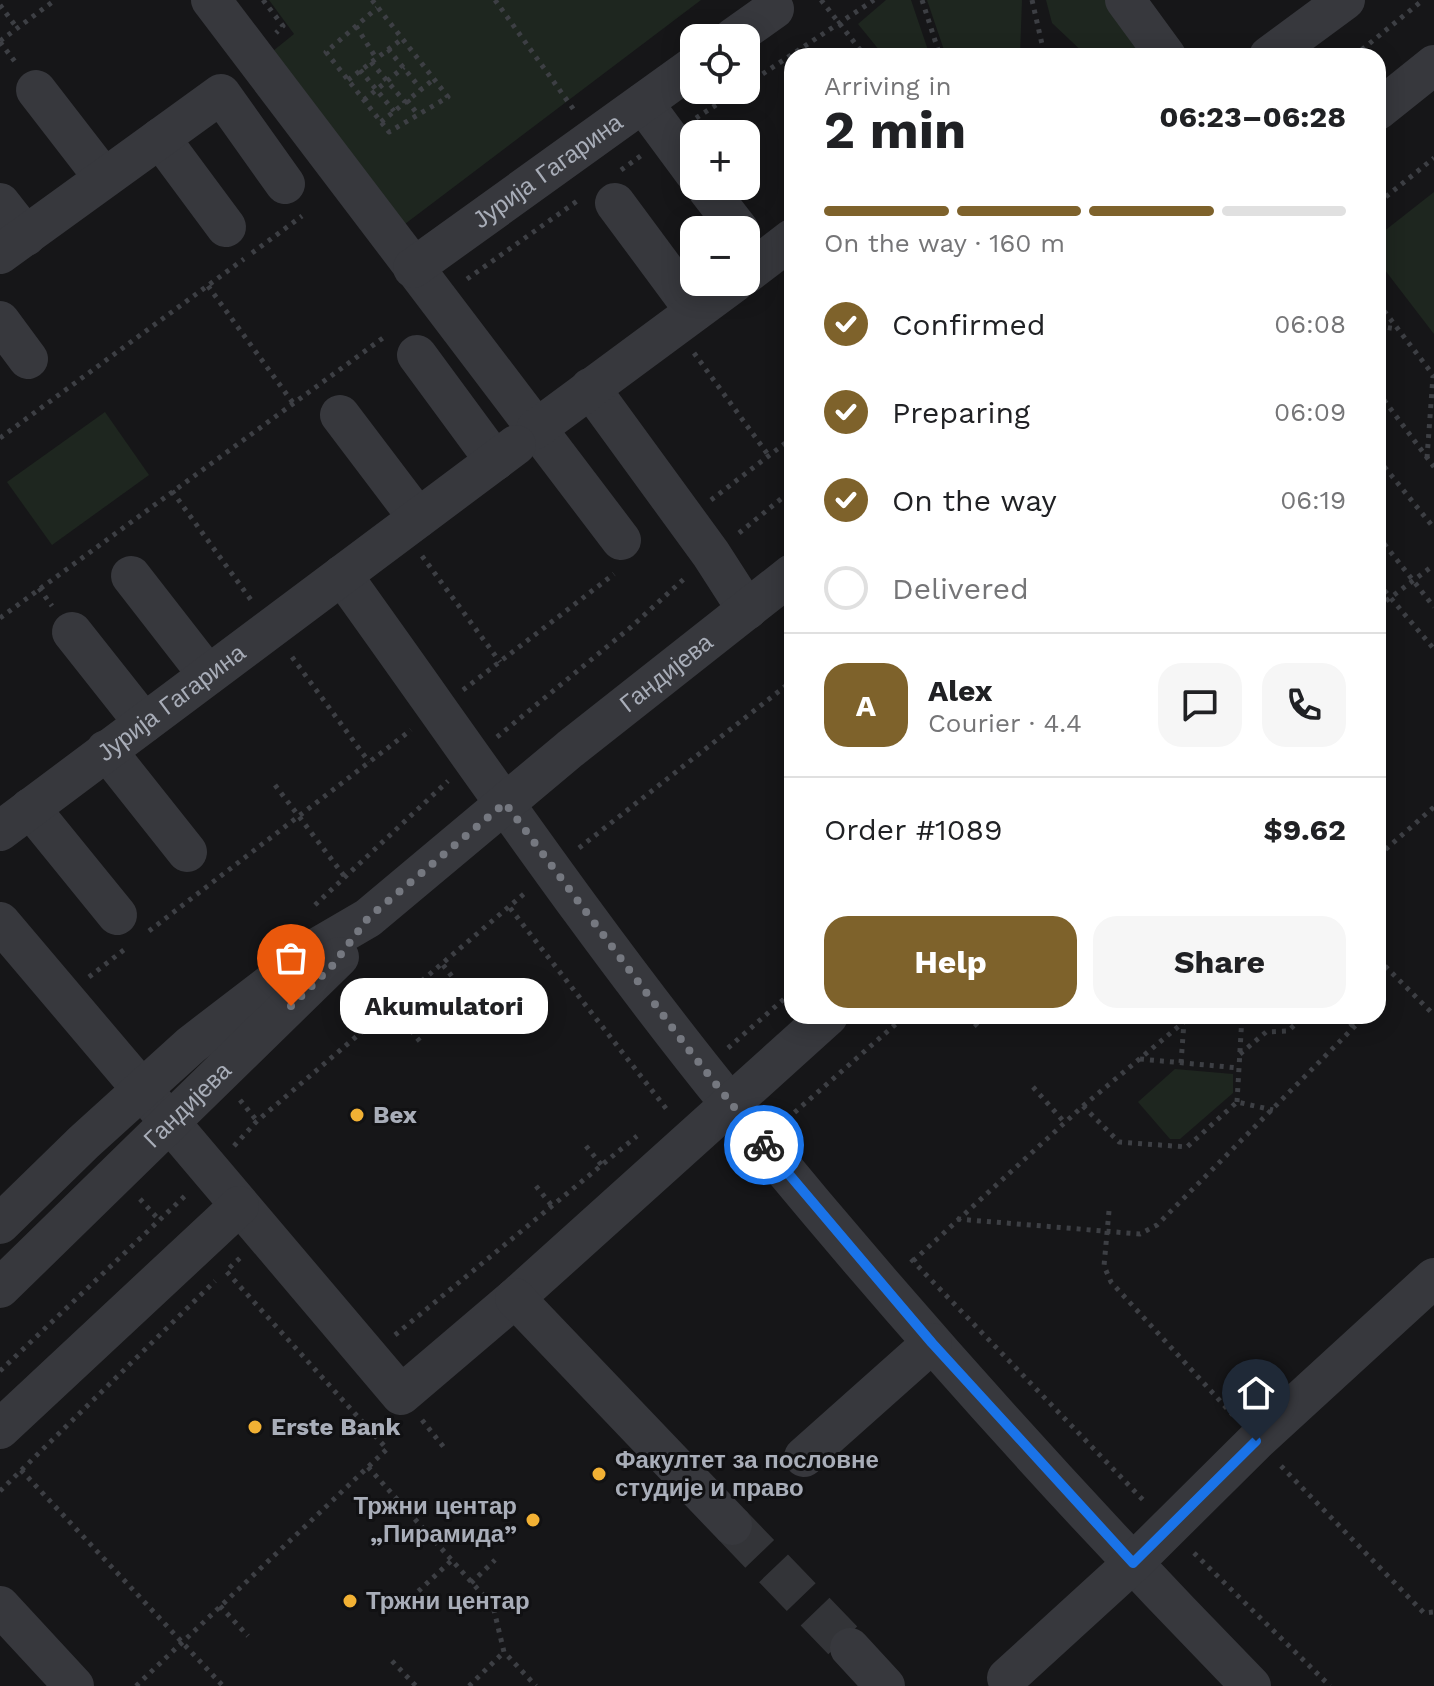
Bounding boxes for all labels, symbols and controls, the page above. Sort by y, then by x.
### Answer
map controls [680,24,760,296]
button: locate [680,24,760,104]
text: Arriving in [824,71,952,101]
text: 06:23–06:28 [1159,99,1346,134]
text: 2 min [824,100,966,161]
street label: Јурија Гагарина [468,108,628,234]
button: + [680,120,760,200]
button: − [680,216,760,296]
text: On the way · 160 m [824,228,1065,258]
icon: check [824,302,868,346]
text: Confirmed [892,307,1046,342]
text: 06:08 [1274,309,1346,339]
icon: check [824,390,868,434]
text: Preparing [892,395,1030,430]
text: 06:09 [1274,397,1346,427]
icon: check [824,478,868,522]
text: On the way [892,483,1057,518]
text: 06:19 [1280,485,1346,515]
text: Delivered [892,571,1029,606]
street label: Гандијева [614,628,719,718]
street label: Јурија Гагарина [92,638,251,767]
button: chat [1158,663,1242,747]
button: phone [1262,663,1346,747]
text: Alex [928,673,992,708]
text: A [856,688,876,723]
text: Courier · 4.4 [928,708,1082,738]
text: Order #1089 [824,812,1002,847]
text: $9.62 [1264,812,1346,847]
button: Help [824,916,1077,1008]
button: Share [1093,916,1346,1008]
pin [257,924,325,1006]
icon: bag [269,936,313,980]
callout: Akumulatori [339,978,547,1034]
text: Akumulatori [364,991,524,1021]
street label: Гандијева [138,1056,237,1153]
place label: Bex [373,1101,417,1129]
courier [724,1105,804,1185]
marker: Bex [348,1106,366,1124]
icon: bike [742,1123,786,1167]
pin [1222,1359,1290,1441]
icon: home [1234,1371,1278,1415]
place label: Erste Bank [271,1413,400,1441]
marker: Erste Bank [246,1418,264,1436]
place label: Факултет за пословне студије и право [615,1446,879,1502]
marker: Факултет за пословне студије и право [590,1465,608,1483]
place label: Тржни центар „Пирамида” [353,1492,517,1548]
marker: Тржни центар „Пирамида” [524,1511,542,1529]
place label: Тржни центар [366,1587,530,1615]
marker: Тржни центар [341,1592,359,1610]

